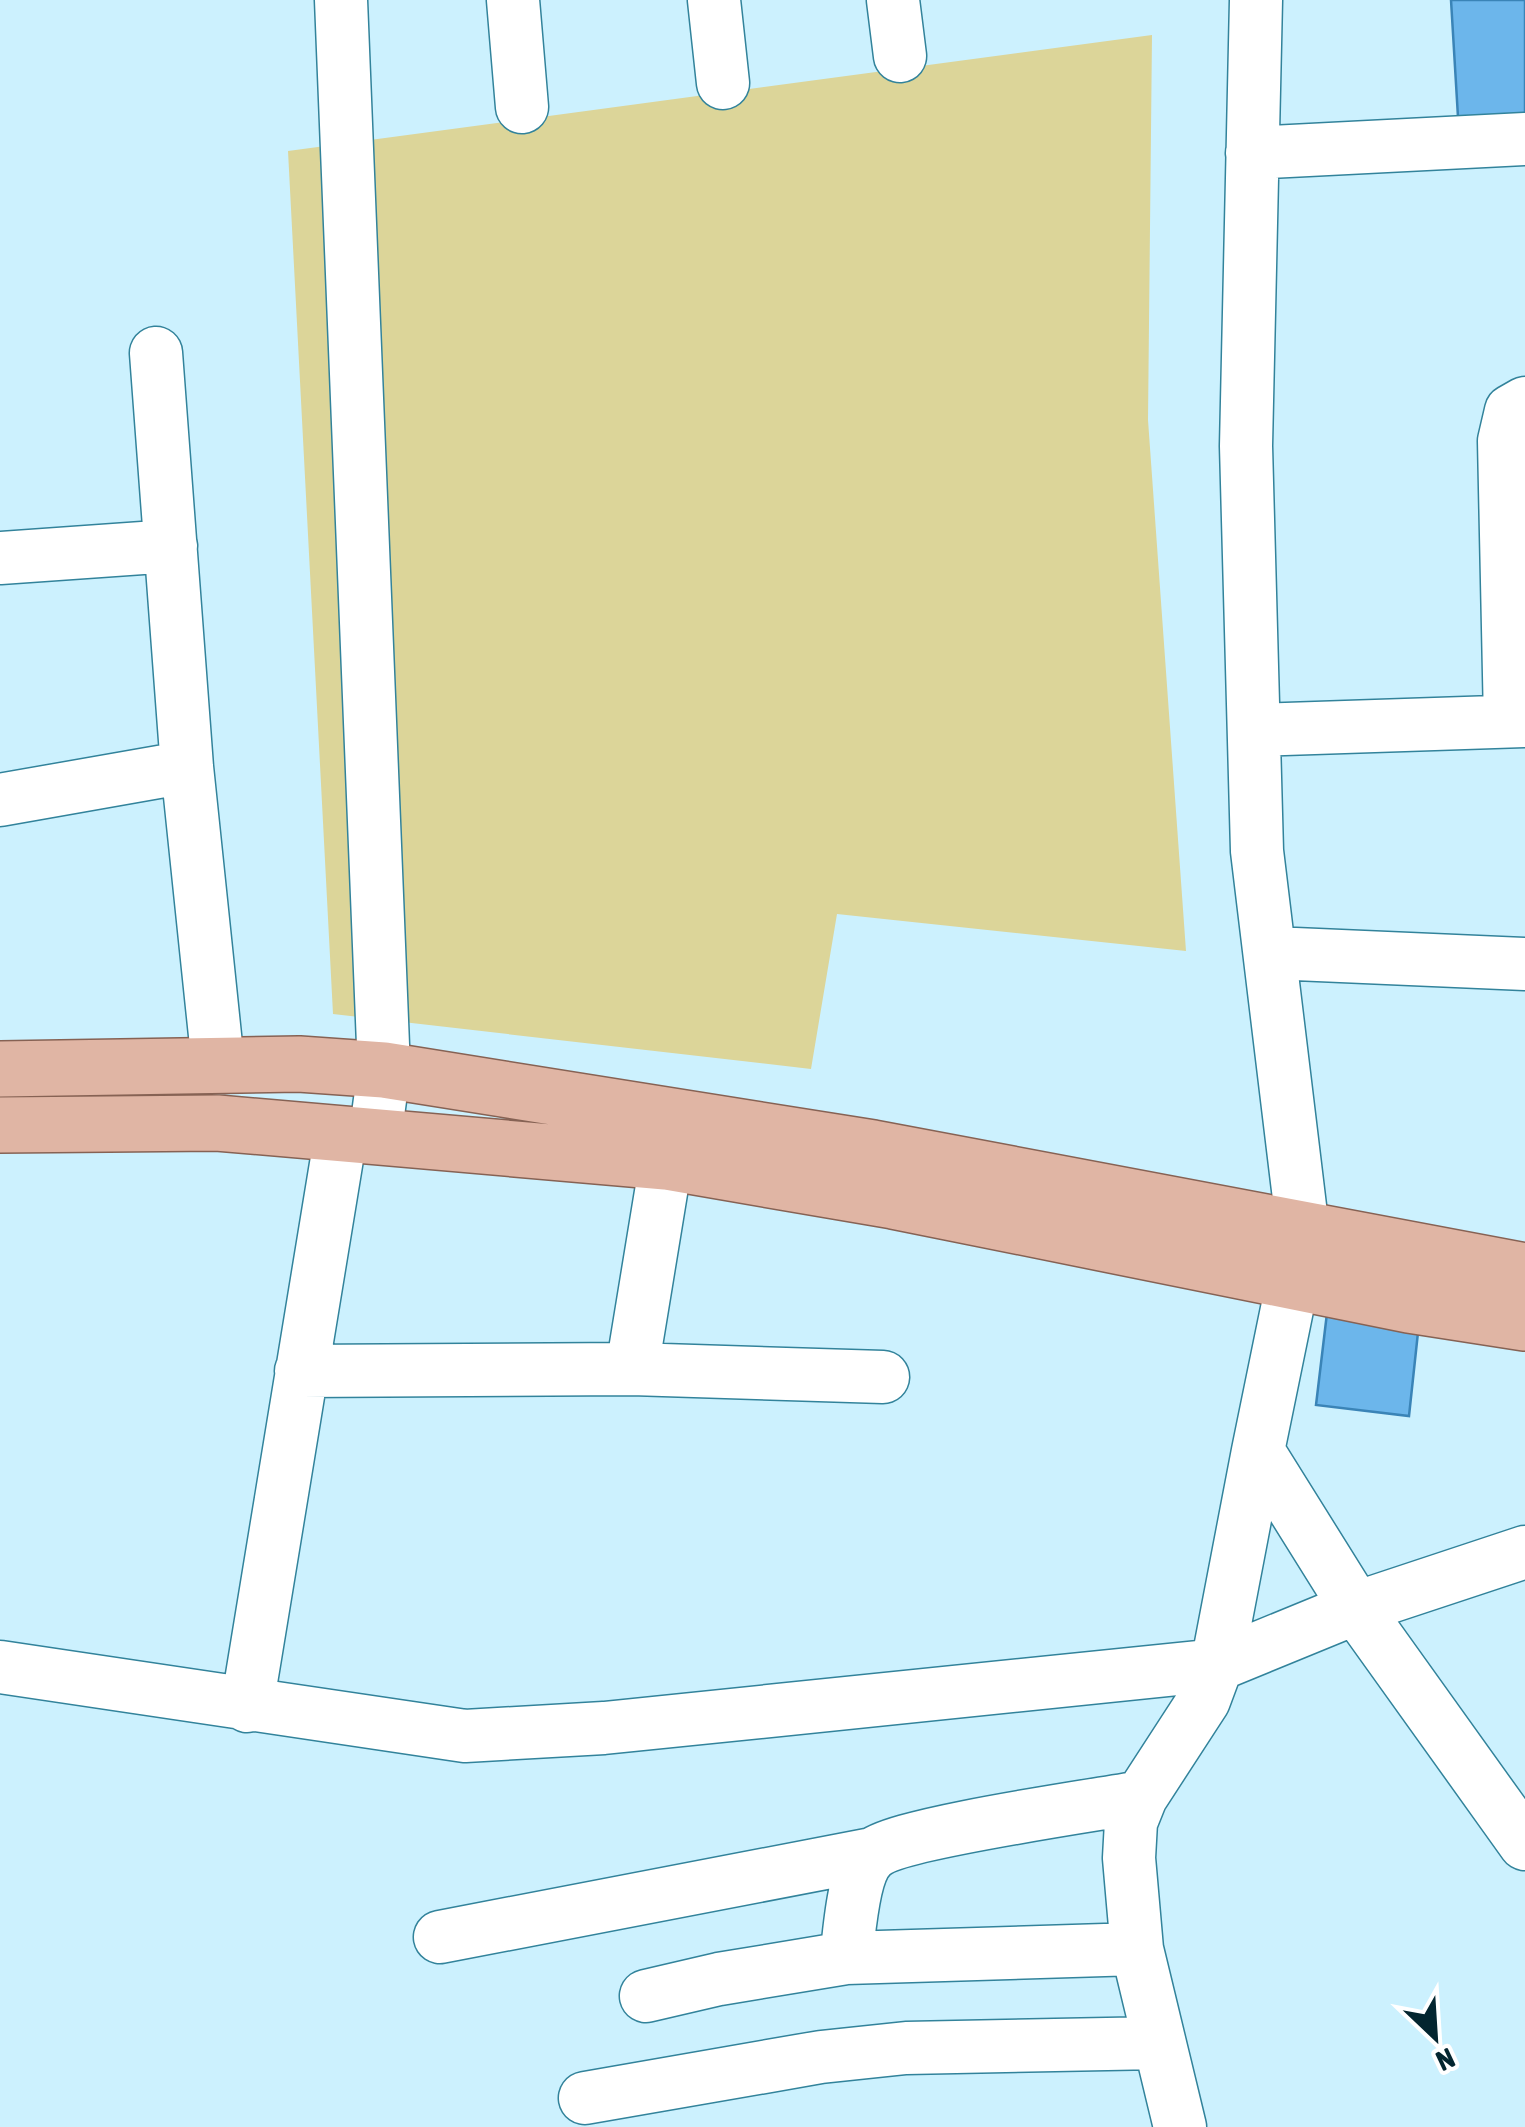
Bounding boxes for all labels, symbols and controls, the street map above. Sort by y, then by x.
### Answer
north arrow [1385,1987,1485,2087]
text: N [1431,2042,1460,2078]

